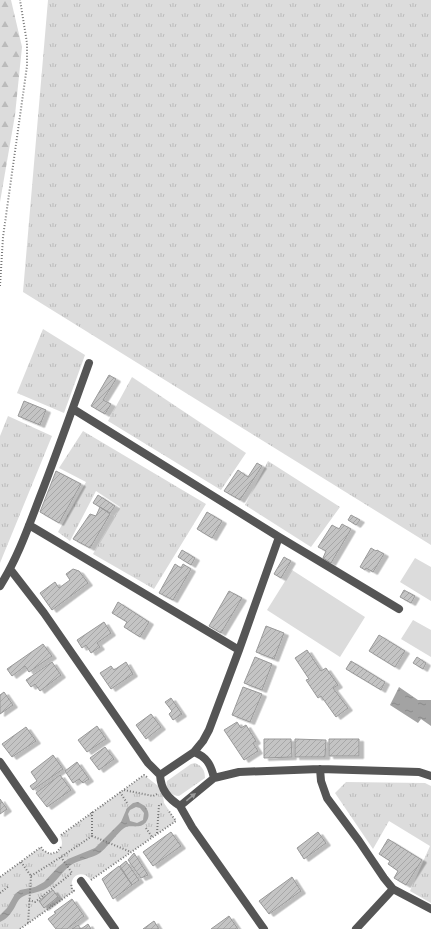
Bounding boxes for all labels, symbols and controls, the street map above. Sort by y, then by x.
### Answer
one-way arrow [185,792,196,801]

